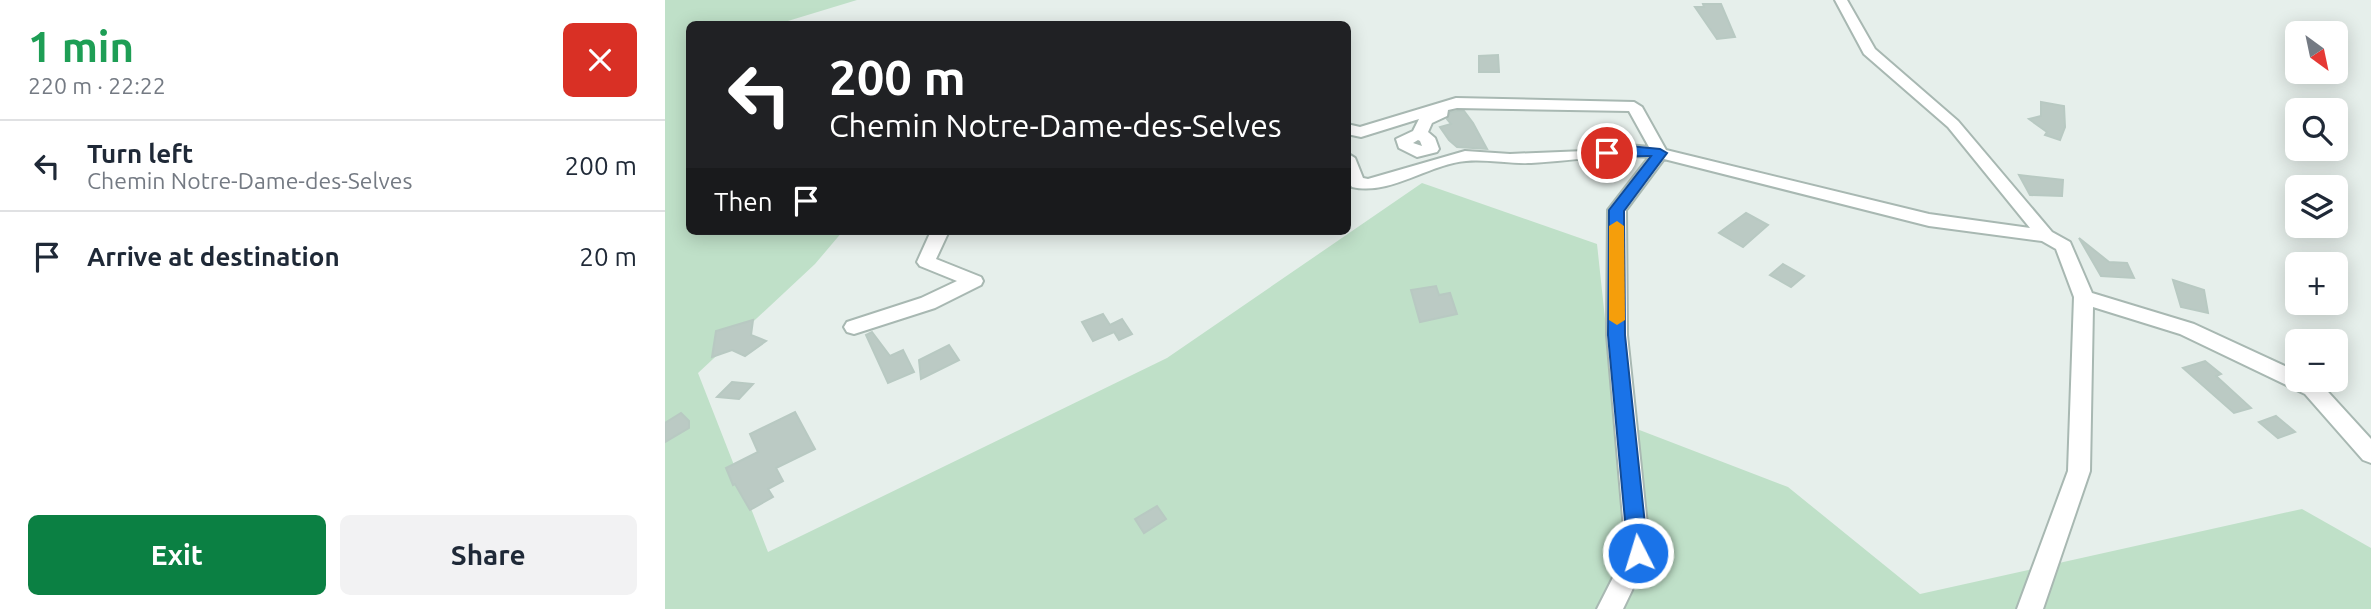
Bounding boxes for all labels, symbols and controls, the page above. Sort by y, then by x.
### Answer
north arrow [2285,21,2349,84]
map controls [2285,21,2348,392]
text: 1 min [28,23,134,70]
button: close [563,23,637,97]
icon: left [714,49,805,140]
text: 200 m [829,49,966,104]
text: 220 m · 22:22 [28,73,166,98]
button: search [2285,98,2348,161]
text: Chemin Notre-Dame-des-Selves [829,107,1282,143]
pin [1577,123,1637,183]
icon: arrive [1588,134,1626,172]
text: Turn left [87,139,193,168]
icon: left [28,147,66,185]
text: 200 m [565,151,637,180]
text: Chemin Notre-Dame-des-Selves [87,168,412,193]
button: layers [2285,175,2348,238]
icon: arrive [787,182,825,220]
text: Then [714,187,773,216]
icon: arrive [28,238,66,276]
text: Arrive at destination [87,242,340,271]
text: 20 m [579,242,637,271]
button: + [2285,252,2348,315]
button: − [2285,329,2348,392]
button: Exit [28,515,326,595]
button: Share [340,515,637,595]
position arrow [1601,516,1675,590]

